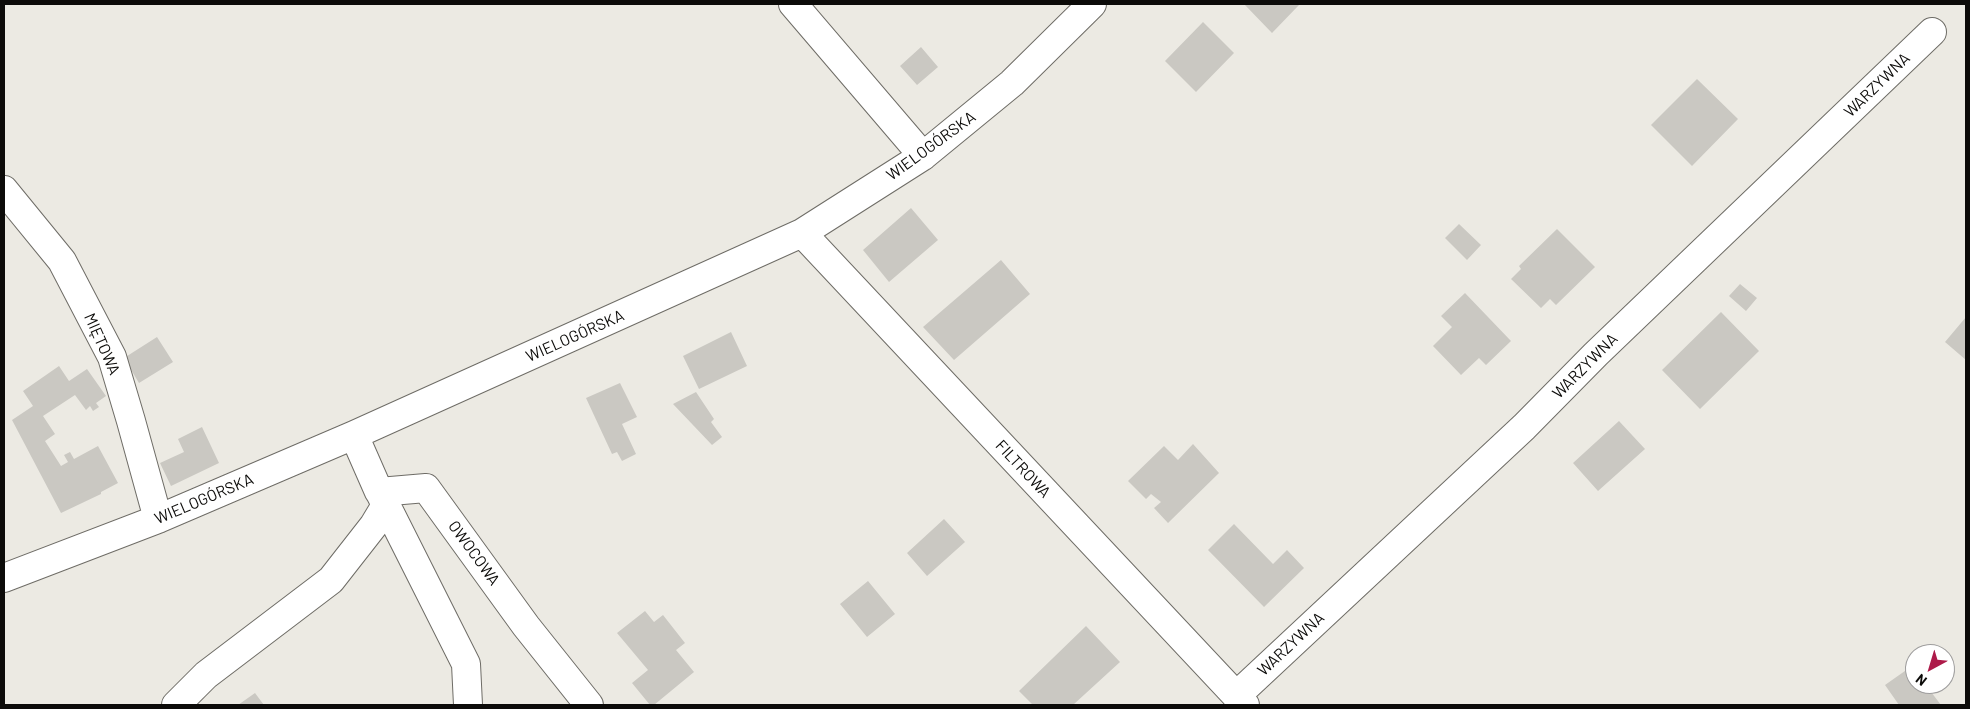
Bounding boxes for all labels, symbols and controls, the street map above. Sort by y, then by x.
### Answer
street label: WARZYWNA [1840,49,1914,121]
street label: WIELOGÓRSKA [883,107,979,185]
street label: WIELOGÓRSKA [523,306,627,366]
street label: MIĘTOWA [80,310,124,378]
street label: WARZYWNA [1548,329,1622,403]
street label: FILTROWA [991,436,1055,502]
street label: WIELOGÓRSKA [152,470,256,528]
street label: OWOCOWA [444,517,504,589]
street label: WARZYWNA [1254,608,1328,680]
north arrow [1905,644,1955,694]
text: N [1912,671,1930,690]

